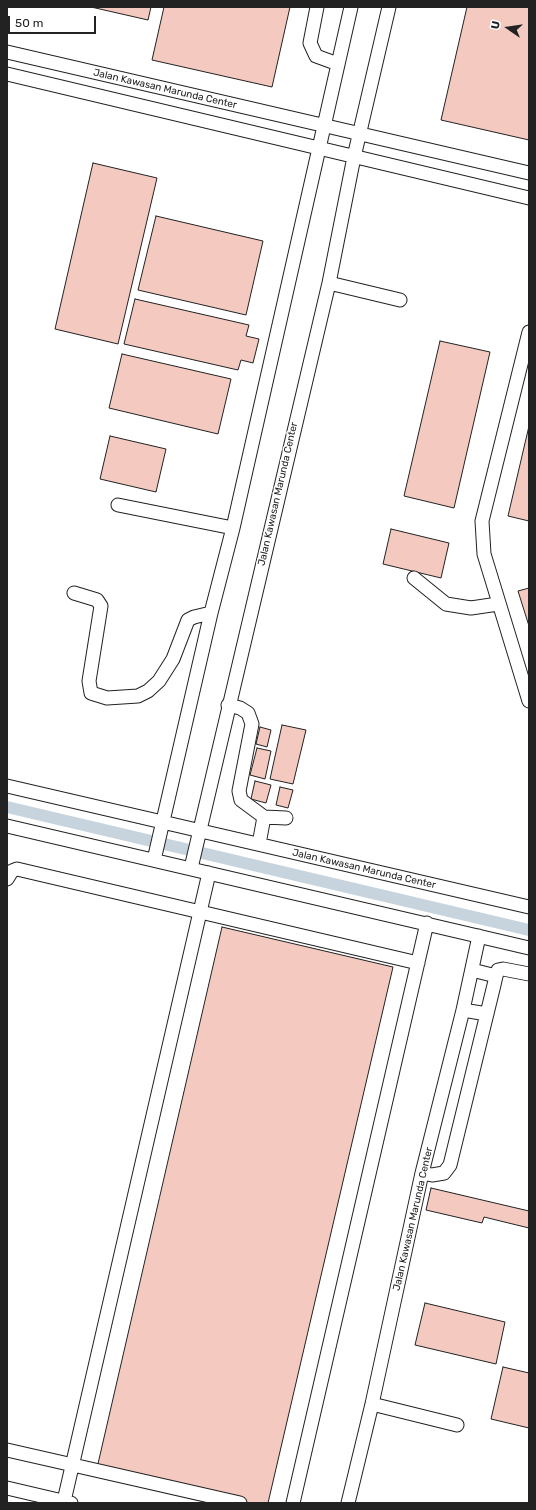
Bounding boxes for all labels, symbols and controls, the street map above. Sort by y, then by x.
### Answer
scale bar [10,8,98,34]
north arrow [488,8,528,48]
text: 50 m [15,16,43,30]
text: U [489,20,503,31]
street label: Jalan Kawasan Marunda Center [92,67,238,111]
street label: Jalan Kawasan Marunda Center [256,421,300,567]
street label: Jalan Kawasan Marunda Center [291,847,437,891]
street label: Jalan Kawasan Marunda Center [391,1146,435,1292]

